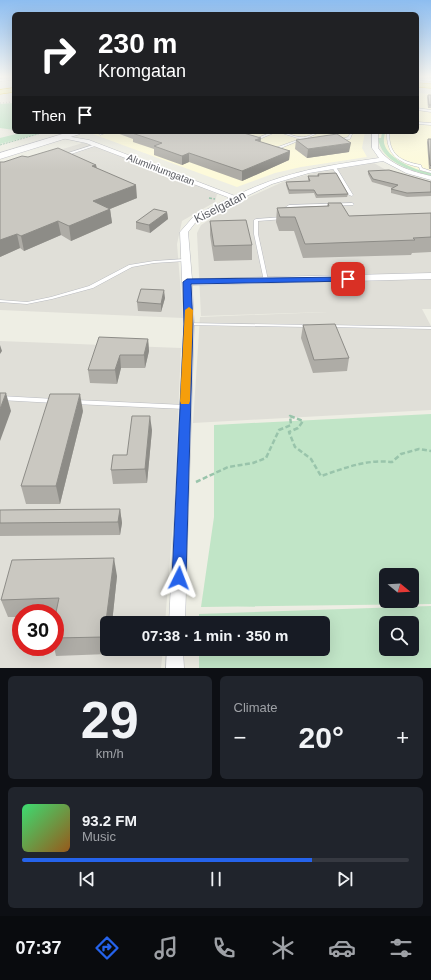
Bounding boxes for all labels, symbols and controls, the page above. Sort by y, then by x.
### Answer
icon: right [32,28,84,80]
text: 230 m [98,28,177,59]
text: Kromgatan [98,61,186,81]
icon: arrive [74,104,96,126]
text: Then [32,107,66,124]
street label: Aluminiumgatan [125,151,196,187]
street label: Kiselgatan [192,188,248,226]
pin [331,262,365,296]
icon: arrive [337,268,359,290]
position arrow [158,557,200,599]
north arrow [379,568,419,608]
map controls [379,568,419,656]
speed limit sign: 30 [12,604,64,656]
button: search [379,616,419,656]
text: 07:38 · 1 min · 350 m [142,627,288,644]
text: 29 [81,691,139,749]
text: Climate [234,700,278,715]
text: 20° [299,721,344,754]
text: − [234,725,246,750]
text: + [396,725,409,750]
text: km/h [96,746,124,761]
text: 93.2 FM [82,812,137,829]
text: Music [82,829,116,844]
icon: previous [76,868,98,890]
icon: pause [205,868,227,890]
icon: next [334,868,356,890]
icon: directions [93,934,121,962]
icon: music [152,934,180,962]
icon: phone [210,934,238,962]
icon: climate [269,934,297,962]
icon: car [328,934,356,962]
icon: filters [387,934,415,962]
text: 07:37 [15,938,62,958]

